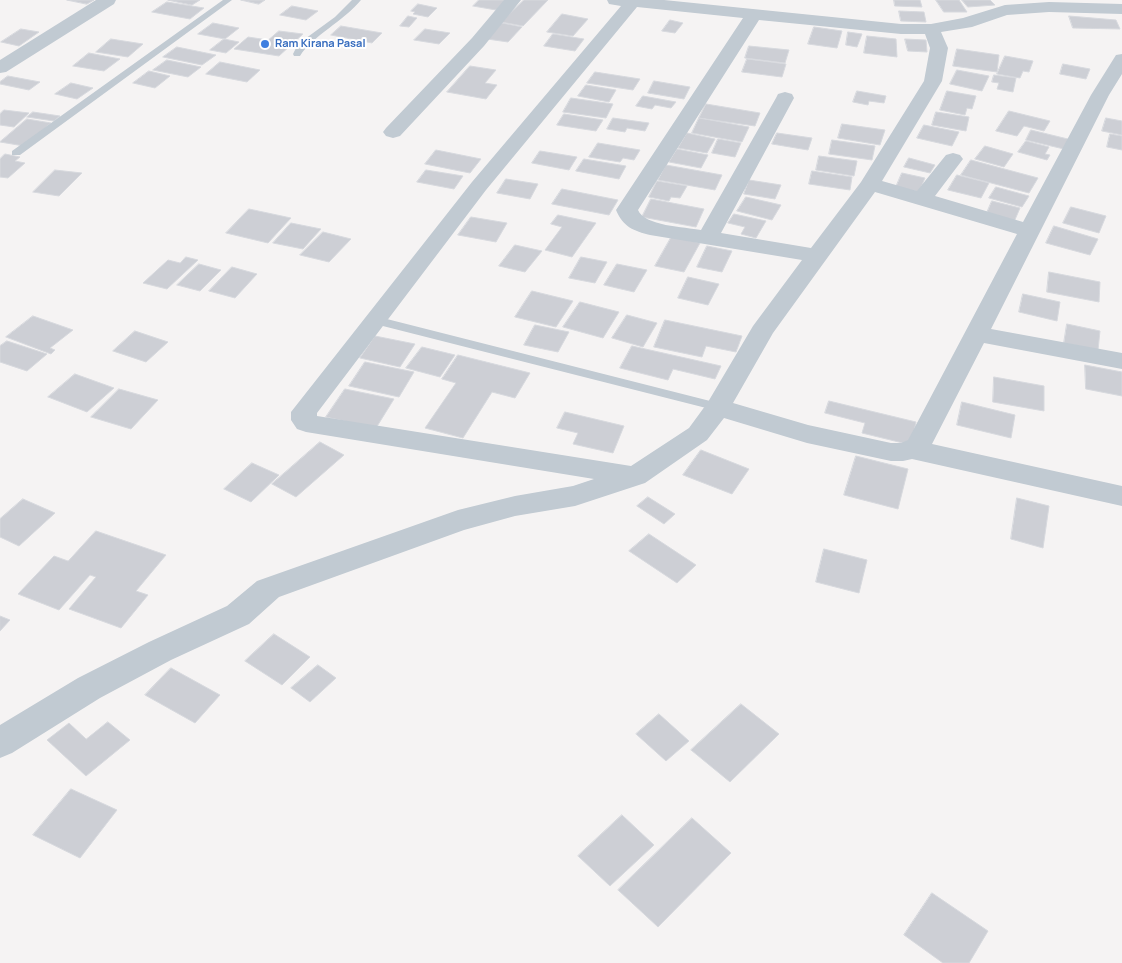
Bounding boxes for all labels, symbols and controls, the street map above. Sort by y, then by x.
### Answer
place label: Ram Kirana Pasal [275,37,365,51]
marker: Ram Kirana Pasal [259,38,271,50]

